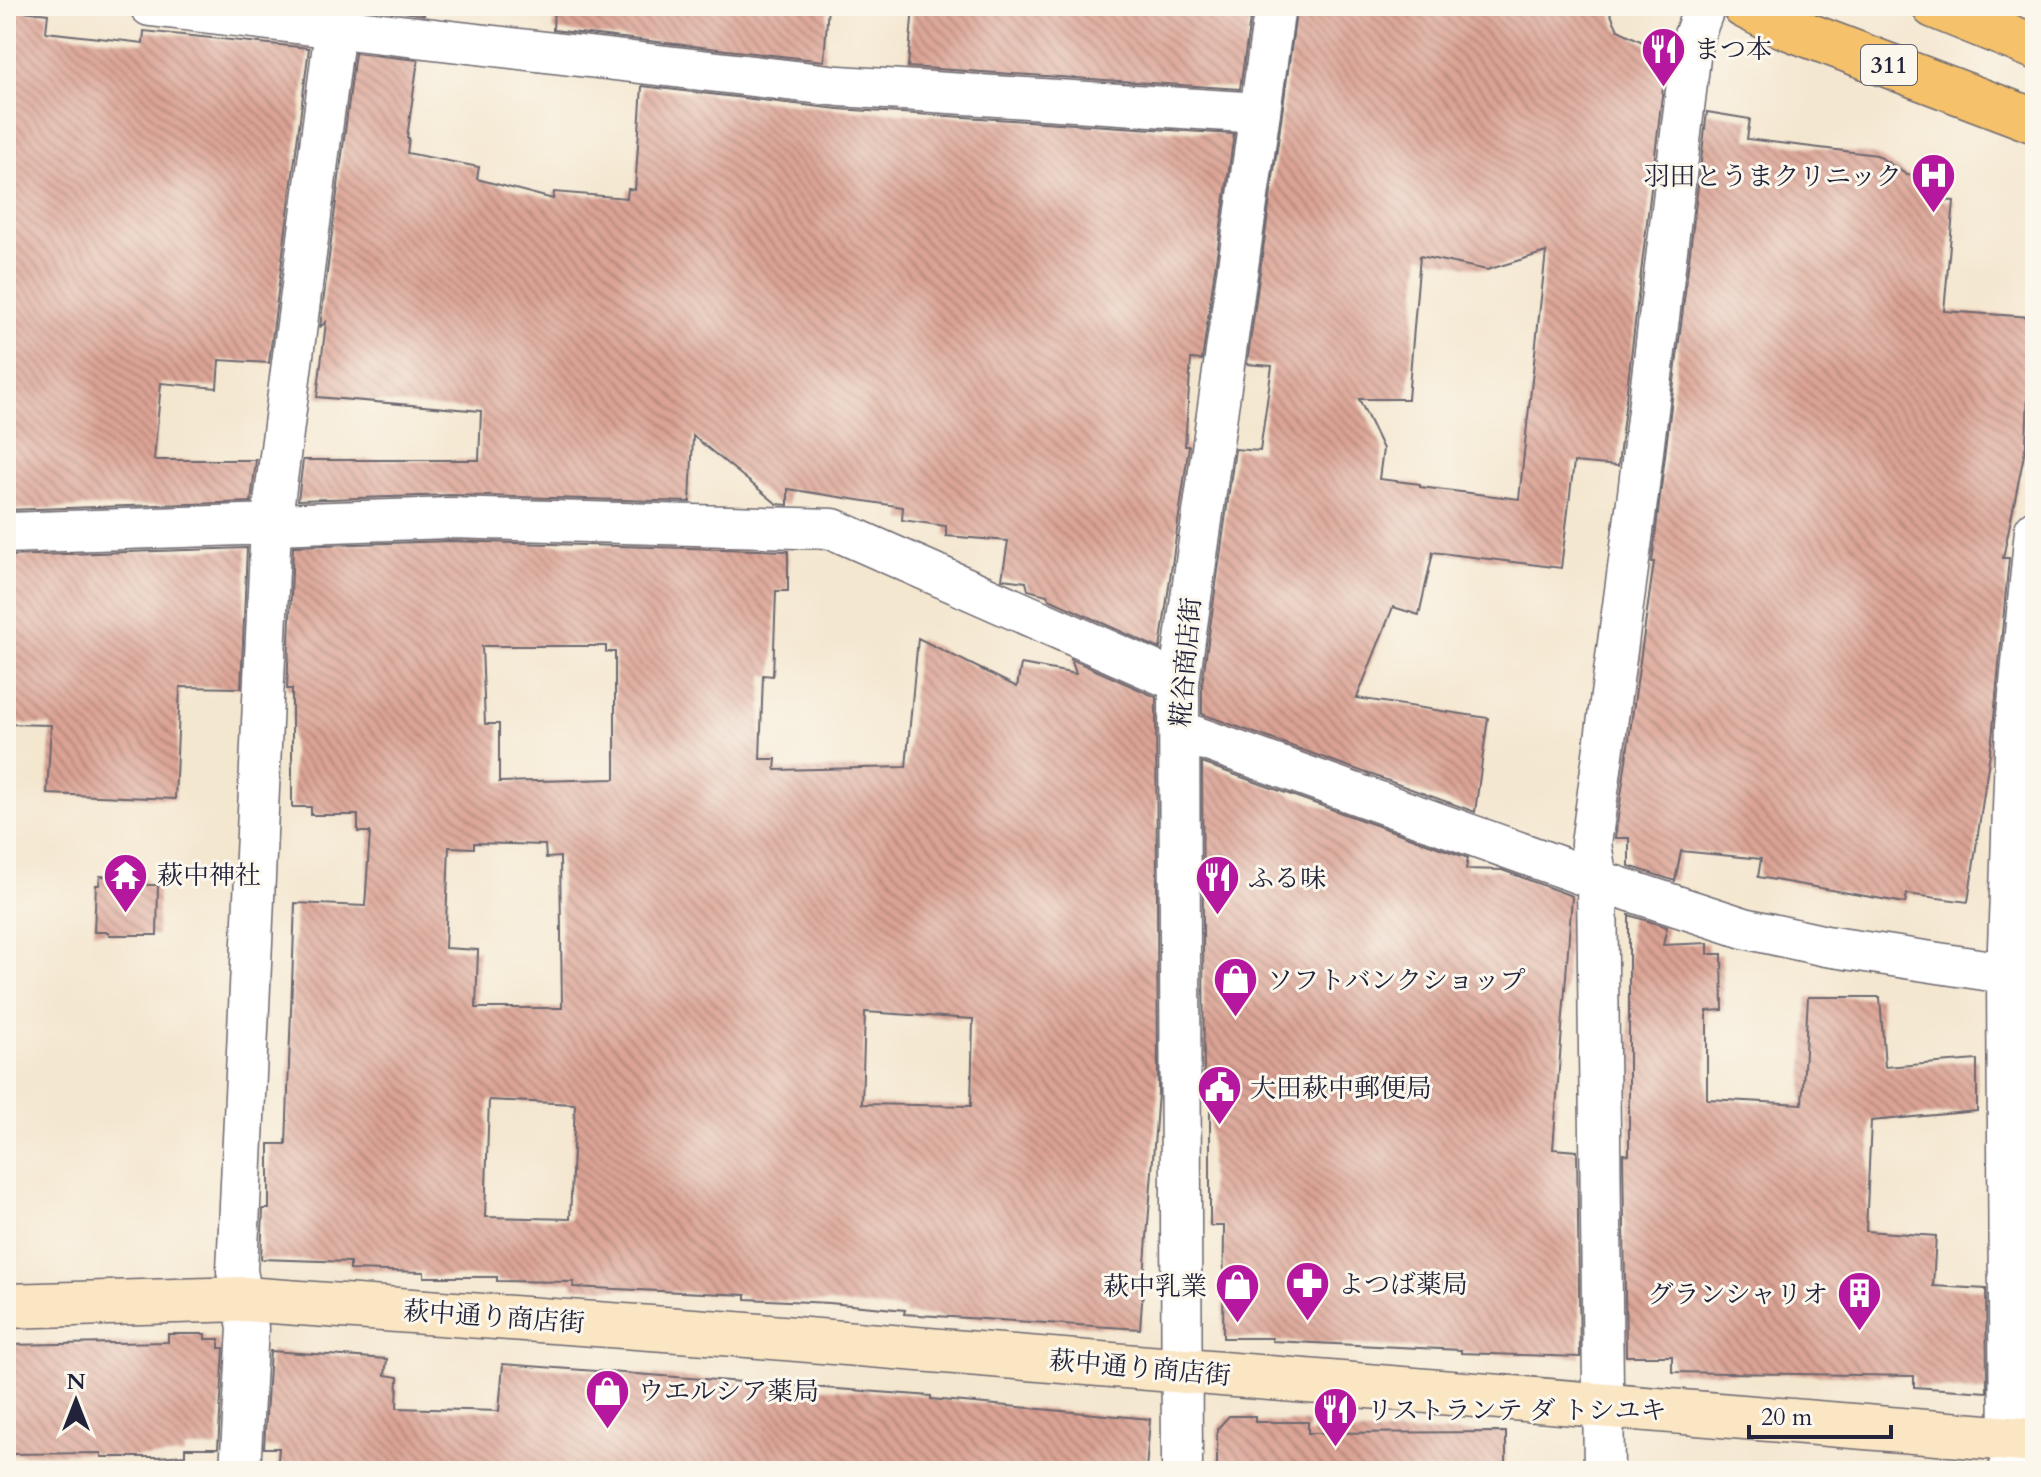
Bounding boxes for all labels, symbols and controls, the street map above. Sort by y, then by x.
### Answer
restaurant icon: まつ本 [1639,25,1687,88]
place label: まつ本 [1694,32,1772,67]
road number: 311 [1861,45,1917,85]
hospital icon: 羽田とうまクリニック [1909,152,1957,215]
place label: 羽田とうまクリニック [1644,159,1902,194]
street label: 糀谷商店街 [1163,596,1209,728]
temple icon: 萩中神社 [102,851,150,914]
restaurant icon: ふる味 [1193,854,1241,917]
place label: 萩中神社 [157,858,261,893]
place label: ふる味 [1248,861,1326,896]
shop icon: ソフトバンクショップ [1212,956,1260,1019]
place label: ソフトバンクショップ [1267,963,1525,998]
public building icon: 大田萩中郵便局 [1195,1064,1243,1127]
place label: 大田萩中郵便局 [1250,1071,1432,1106]
pharmacy icon: よつば薬局 [1283,1260,1331,1323]
shop icon: 萩中乳業 [1214,1262,1262,1325]
place label: よつば薬局 [1338,1267,1468,1302]
place label: 萩中乳業 [1103,1269,1207,1304]
building icon: グランシャリオ [1835,1270,1883,1333]
place label: グランシャリオ [1647,1277,1828,1312]
street label: 萩中通り商店街 [402,1293,586,1341]
street label: 萩中通り商店街 [1048,1343,1232,1393]
north arrow [36,1361,116,1441]
text: N [66,1367,86,1397]
shop icon: ウエルシア薬局 [583,1367,631,1430]
place label: ウエルシア薬局 [638,1374,819,1409]
restaurant icon: リストランテ ダ トシユキ [1312,1386,1360,1449]
scale bar [1749,1389,1891,1439]
place label: リストランテ ダ トシユキ [1367,1393,1666,1428]
text: 20 m [1761,1401,1813,1434]

